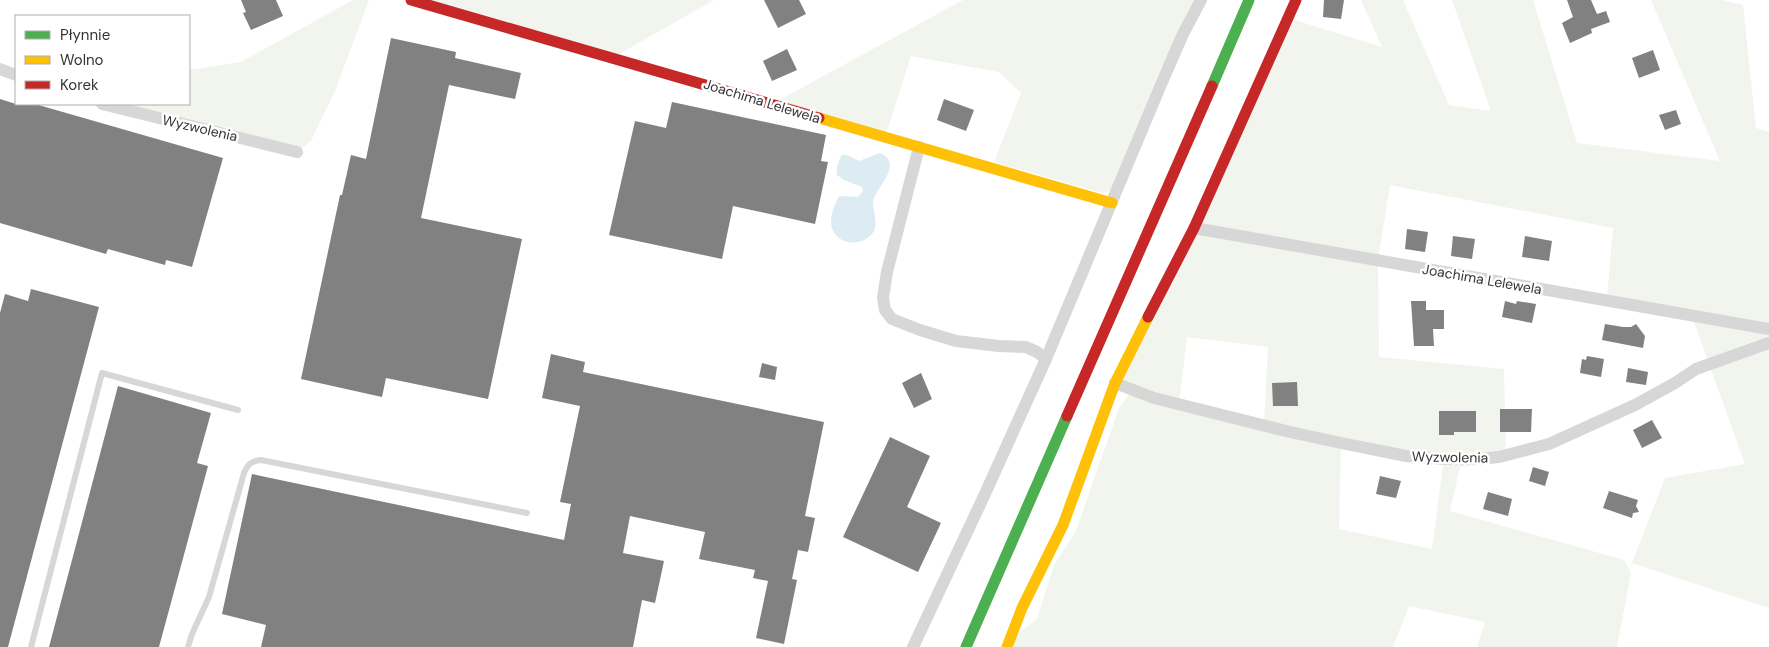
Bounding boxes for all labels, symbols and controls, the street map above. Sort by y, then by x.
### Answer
legend [15,15,190,105]
text: Płynnie [60,25,110,45]
text: Wolno [60,50,104,70]
text: Korek [60,75,99,95]
street label: Joachima Lelewela [701,75,823,127]
street label: Wyzwolenia [161,111,239,145]
street label: Joachima Lelewela [1421,260,1543,298]
street label: Wyzwolenia [1412,447,1488,467]

